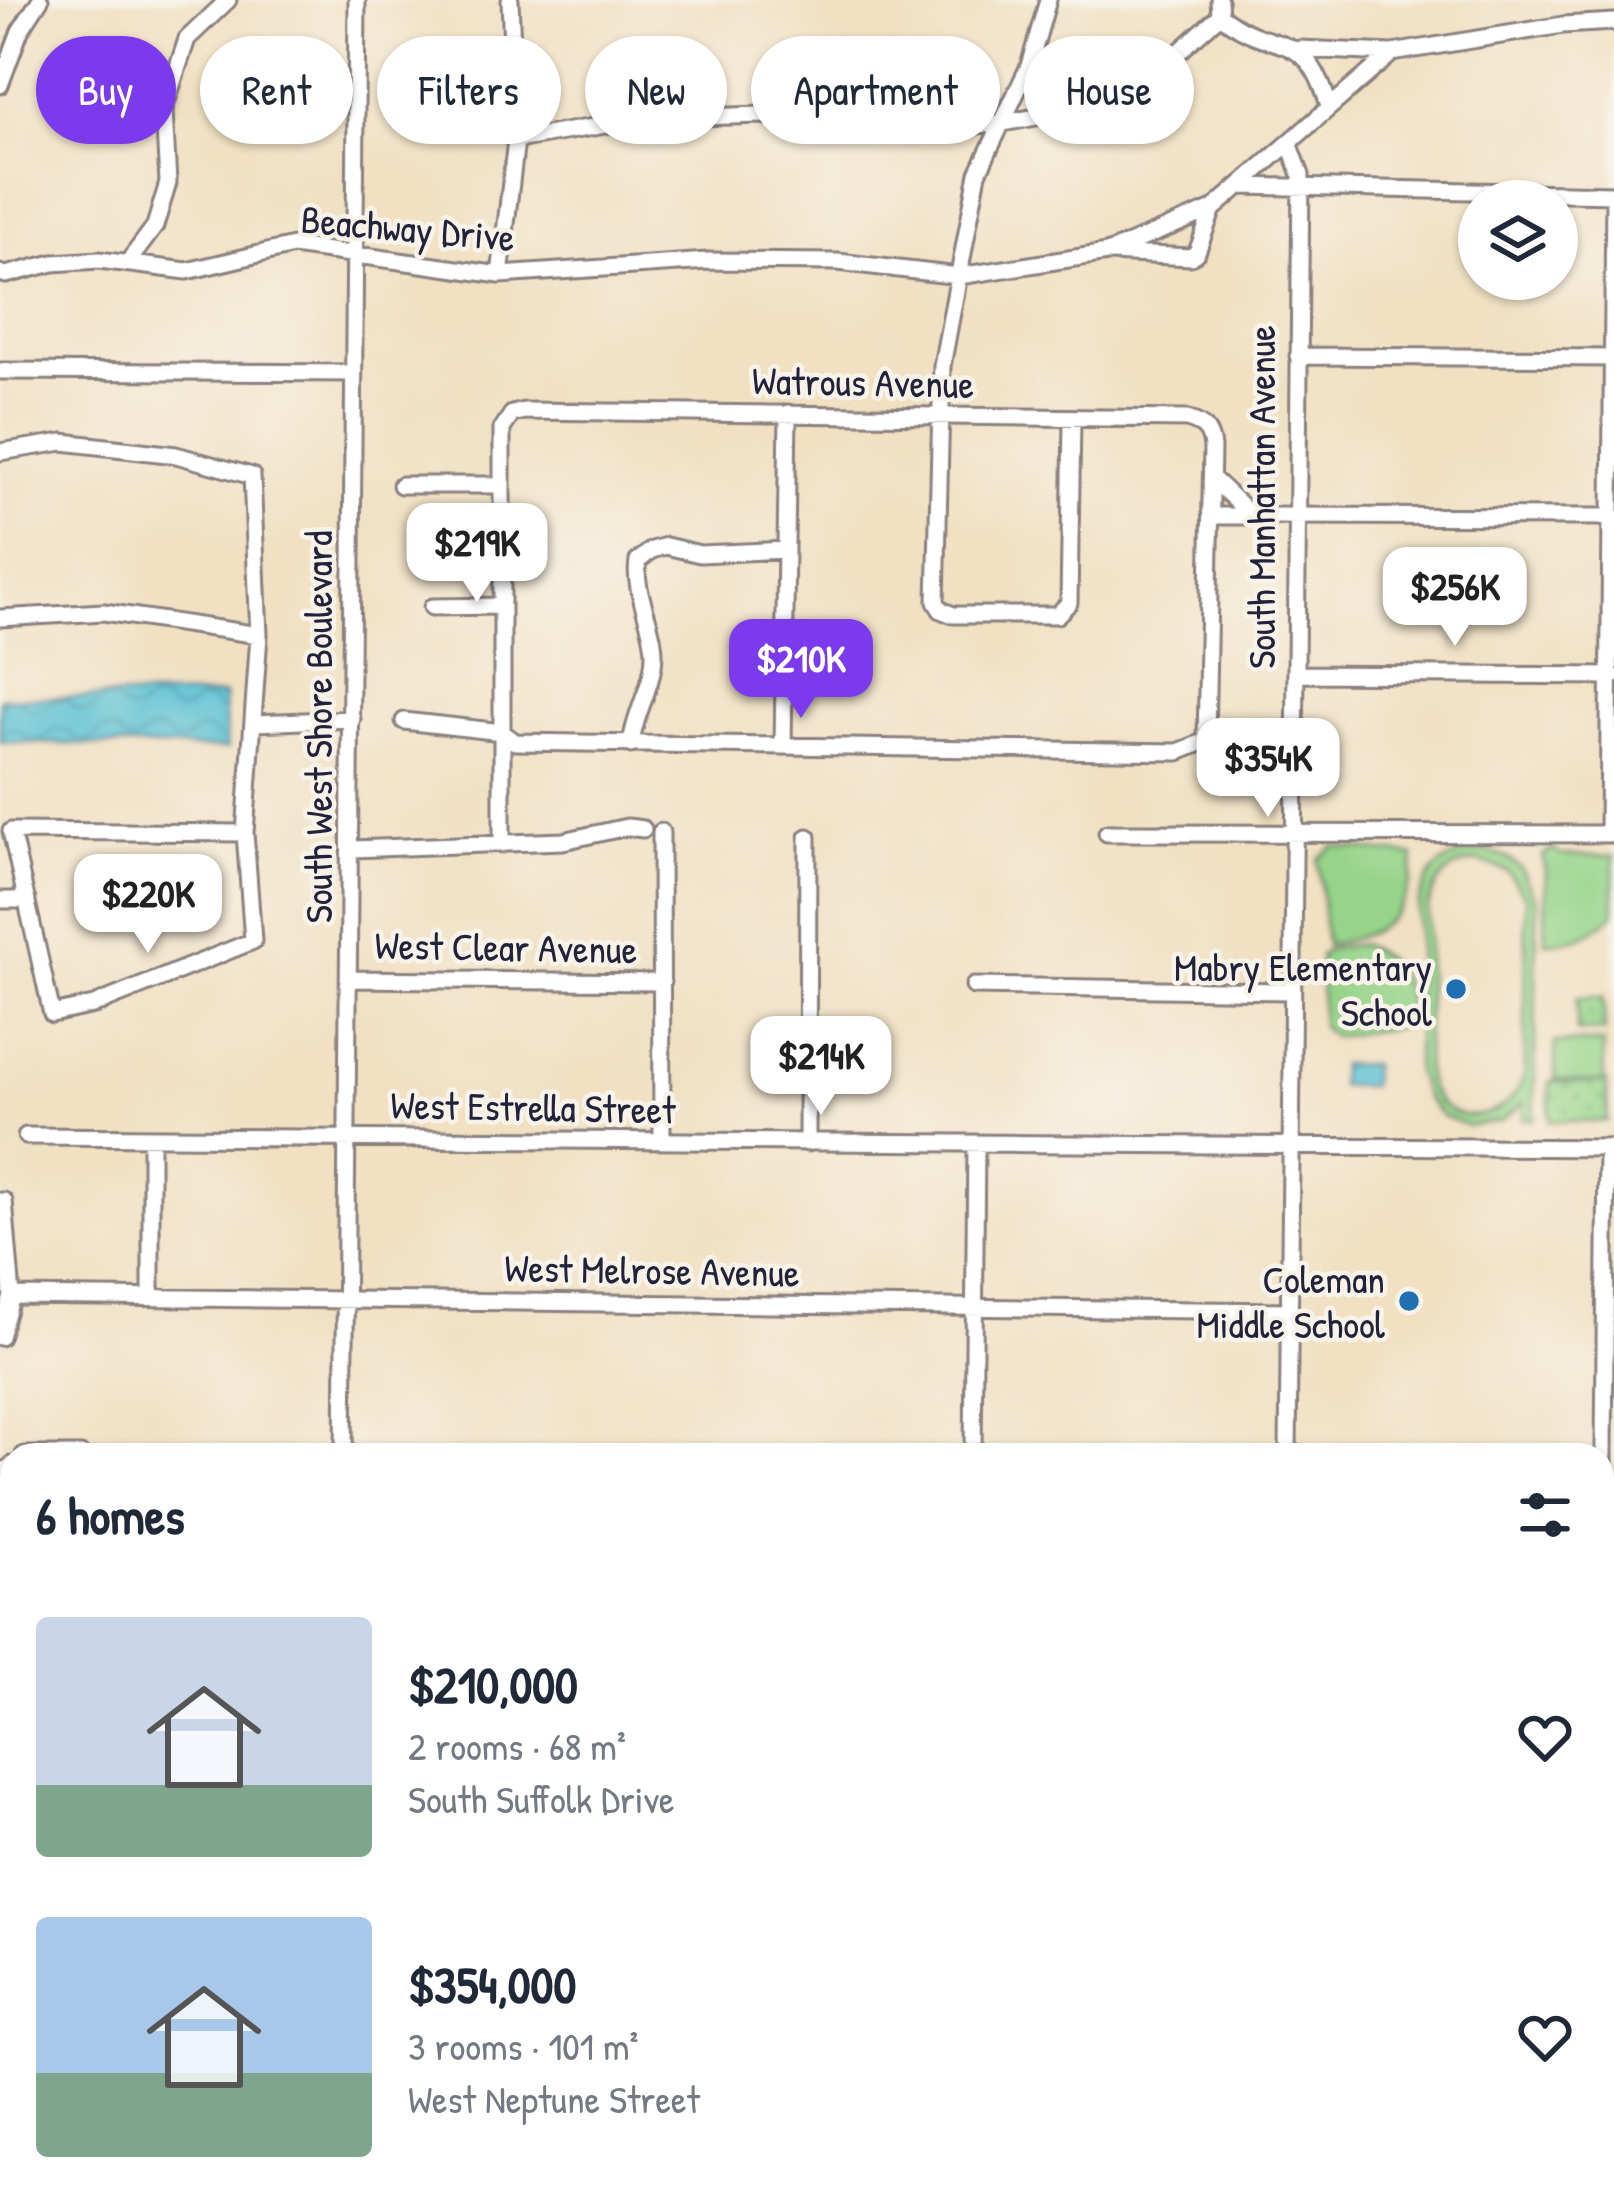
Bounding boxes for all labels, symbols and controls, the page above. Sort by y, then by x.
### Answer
chip: Buy [36,36,176,144]
chip: Rent [200,36,353,144]
chip: Filters [377,36,561,144]
chip: New [585,36,727,144]
chip: Apartment [751,36,1000,144]
chip: House [1024,36,1194,144]
map controls [1458,180,1578,300]
button: layers [1458,180,1578,300]
street label: Beachway Drive [299,192,517,263]
street label: South Manhattan Avenue [1234,325,1287,669]
street label: Watrous Avenue [752,353,974,410]
pin: $219K [393,503,561,605]
text: $219K [434,515,520,568]
street label: South West Shore Boulevard [291,531,344,923]
pin: $256K [1371,547,1539,649]
text: $256K [1410,559,1500,612]
pin: $210K [717,619,885,721]
text: $210K [756,631,846,684]
pin: $354K [1184,718,1352,820]
text: $354K [1224,730,1312,783]
pin: $220K [64,854,232,956]
text: $220K [101,866,195,919]
street label: West Clear Avenue [374,918,638,975]
place label: Mabry Elementary School [1174,940,1433,1038]
marker: Mabry Elementary School [1443,976,1469,1002]
pin: $214K [737,1016,905,1118]
text: $214K [777,1028,865,1081]
street label: West Estrella Street [390,1078,677,1135]
street label: West Melrose Avenue [504,1240,800,1299]
place label: Coleman Middle School [1197,1252,1386,1350]
marker: Coleman Middle School [1396,1288,1422,1314]
text: 6 homes [36,1481,185,1550]
icon: filters [1512,1482,1578,1548]
text: $210,000 [408,1650,578,1719]
icon: home [132,1665,276,1809]
icon: heart [1512,1704,1578,1770]
text: 2 rooms · 68 m² [408,1719,626,1772]
text: South Suffolk Drive [408,1772,675,1825]
text: $354,000 [408,1950,576,2019]
icon: home [132,1965,276,2109]
icon: heart [1512,2004,1578,2070]
text: 3 rooms · 101 m² [408,2019,638,2072]
text: West Neptune Street [408,2072,700,2125]

